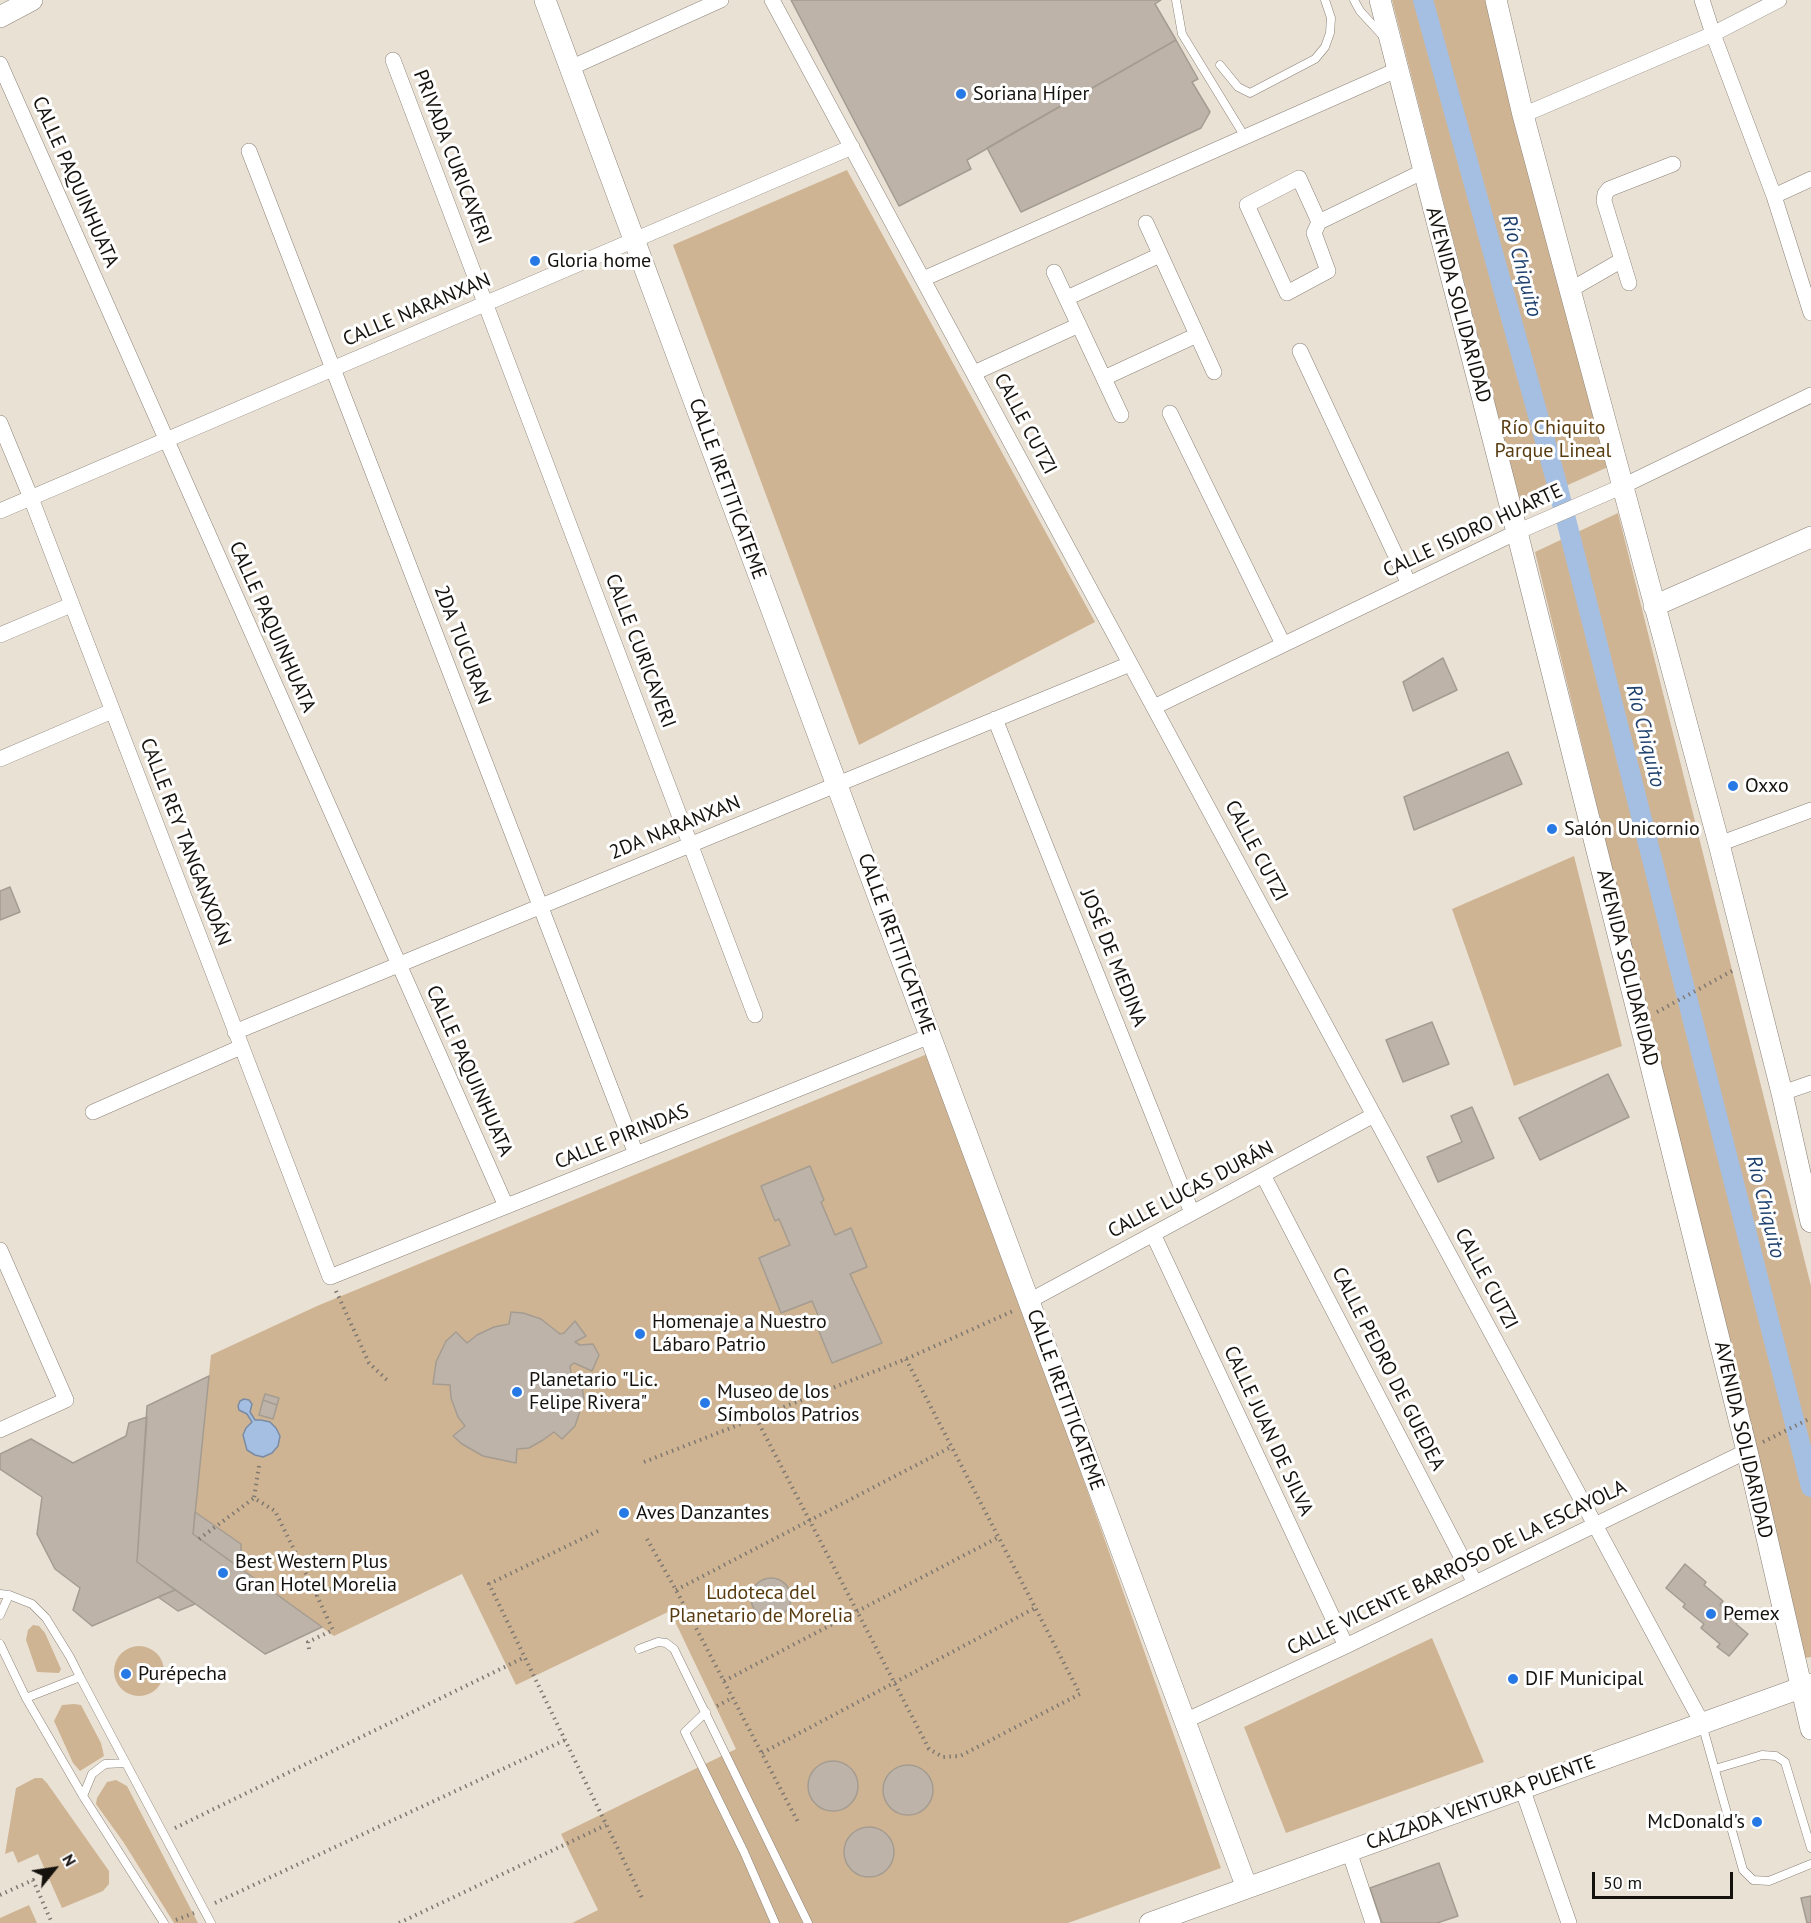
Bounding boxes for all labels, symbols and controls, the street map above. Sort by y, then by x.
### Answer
street label: PRIVADA CURICAVERI [408,67,496,247]
place label: Soriana Híper [973,82,1089,106]
marker: Soriana Híper [954,87,968,101]
street label: CALLE PAQUINHUATA [26,93,124,271]
street label: AVENIDA SOLIDARIDAD [1420,205,1496,405]
water label: Río Chiquito [1495,212,1547,320]
place label: Gloria home [547,249,651,273]
marker: Gloria home [528,254,542,268]
street label: CALLE NARANXAN [340,268,494,352]
street label: CALLE CUTZI [988,369,1062,479]
street label: CALLE IRETITICATEME [683,395,771,583]
park label: Río Chiquito Parque Lineal [1495,416,1611,463]
street label: CALLE ISIDRO HUARTE [1379,479,1567,583]
street label: CALLE PAQUINHUATA [223,538,321,716]
street label: CALLE CURICAVERI [600,571,680,731]
street label: 2DA TUCURAN [428,582,496,708]
water label: Río Chiquito [1620,682,1670,790]
street label: CALLE REY TANGANXOÁN [134,735,236,949]
place label: Oxxo [1745,774,1789,798]
marker: Oxxo [1726,779,1740,793]
street label: 2DA NARANXAN [606,791,744,865]
street label: CALLE CUTZI [1219,796,1293,906]
place label: Salón Unicornio [1564,817,1700,841]
marker: Salón Unicornio [1545,822,1559,836]
street label: CALLE IRETITICATEME [852,850,940,1038]
street label: AVENIDA SOLIDARIDAD [1591,867,1663,1069]
street label: JOSÉ DE MEDINA [1075,886,1151,1030]
street label: CALLE PAQUINHUATA [420,982,518,1160]
street label: CALLE PIRINDAS [551,1099,693,1175]
street label: CALLE LUCAS DURÁN [1104,1136,1278,1244]
water label: Río Chiquito [1740,1153,1790,1261]
street label: CALLE CUTZI [1449,1224,1523,1334]
street label: CALLE PEDRO DE GUEDEA [1326,1263,1450,1475]
street label: CALLE IRETITICATEME [1021,1306,1109,1494]
place label: Homenaje a Nuestro Lábaro Patrio [652,1310,827,1357]
marker: Homenaje a Nuestro Lábaro Patrio [633,1327,647,1341]
street label: AVENIDA SOLIDARIDAD [1709,1339,1777,1541]
street label: CALLE JUAN DE SILVA [1218,1342,1318,1520]
place label: Planetario "Lic. Felipe Rivera" [529,1368,658,1415]
place label: Museo de los Símbolos Patrios [717,1380,860,1427]
marker: Planetario "Lic. Felipe Rivera" [510,1385,524,1399]
marker: Museo de los Símbolos Patrios [698,1396,712,1410]
street label: CALLE VICENTE BARROSO DE LA ESCAYOLA [1284,1475,1630,1661]
place label: Aves Danzantes [636,1501,769,1525]
marker: Aves Danzantes [617,1506,631,1520]
place label: Best Western Plus Gran Hotel Morelia [235,1550,397,1597]
marker: Best Western Plus Gran Hotel Morelia [216,1566,230,1580]
park label: Ludoteca del Planetario de Morelia [669,1581,853,1628]
place label: Pemex [1723,1602,1780,1626]
marker: Pemex [1704,1607,1718,1621]
place label: Purépecha [138,1662,227,1686]
marker: Purépecha [119,1667,133,1681]
place label: DIF Municipal [1525,1667,1643,1691]
marker: DIF Municipal [1506,1672,1520,1686]
street label: CALZADA VENTURA PUENTE [1363,1750,1599,1856]
place label: McDonald's [1647,1810,1745,1834]
marker: McDonald's [1750,1815,1764,1829]
north arrow [24,1839,84,1899]
text: N [58,1850,81,1870]
scale bar [1595,1860,1736,1898]
text: 50 m [1603,1871,1642,1894]

